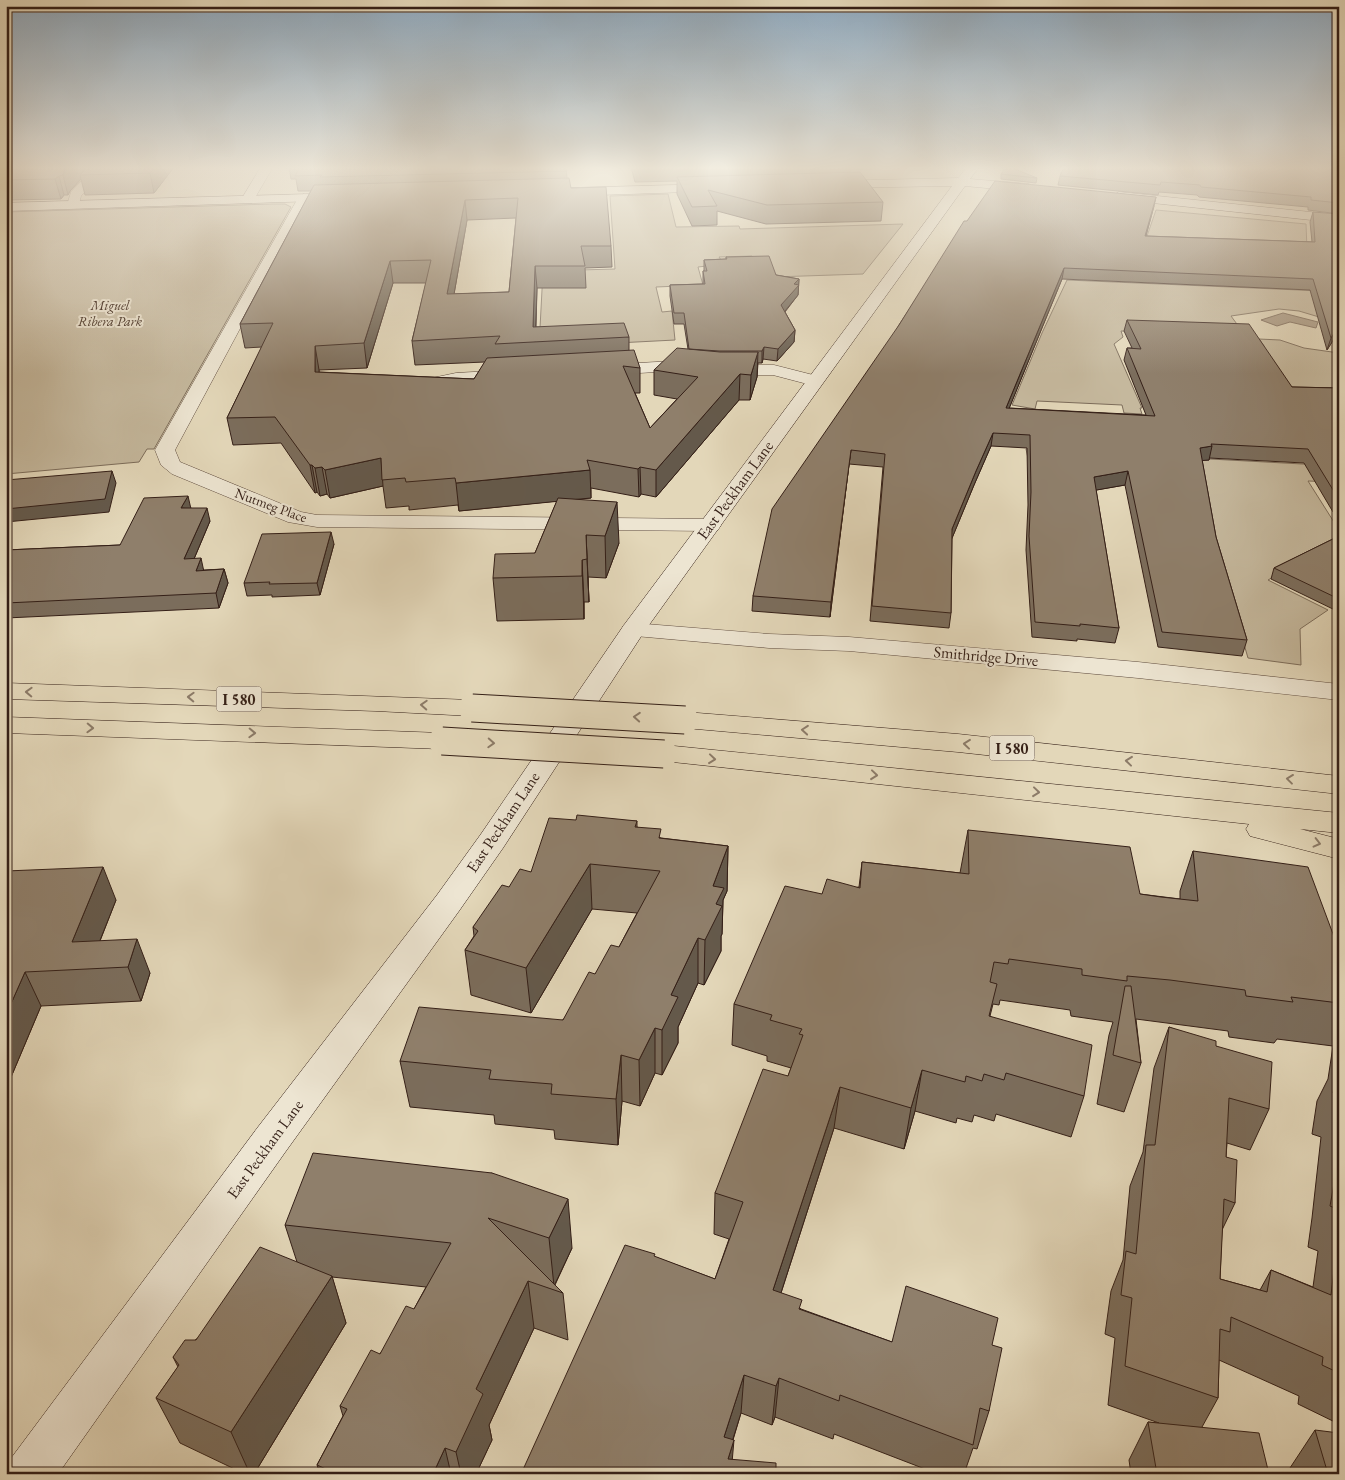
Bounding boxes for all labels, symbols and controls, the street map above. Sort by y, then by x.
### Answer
park label: Miguel Ribera Park [78,296,143,330]
street label: East Peckham Lane [692,436,778,544]
street label: Nutmeg Place [232,484,310,527]
street label: Smithridge Drive [933,641,1039,671]
road number: I 580 [216,686,262,712]
one-way arrow [25,687,32,697]
one-way arrow [187,692,194,702]
one-way arrow [419,700,427,711]
one-way arrow [632,712,640,723]
one-way arrow [86,722,94,733]
one-way arrow [801,724,809,735]
one-way arrow [249,728,257,739]
road number: I 580 [990,736,1034,760]
one-way arrow [487,738,495,749]
one-way arrow [963,739,971,750]
one-way arrow [709,753,717,764]
one-way arrow [1125,756,1133,767]
street label: East Peckham Lane [462,768,544,876]
one-way arrow [870,769,878,780]
one-way arrow [1286,774,1294,785]
one-way arrow [1032,786,1040,797]
one-way arrow [1312,837,1321,848]
street label: East Peckham Lane [222,1095,308,1203]

